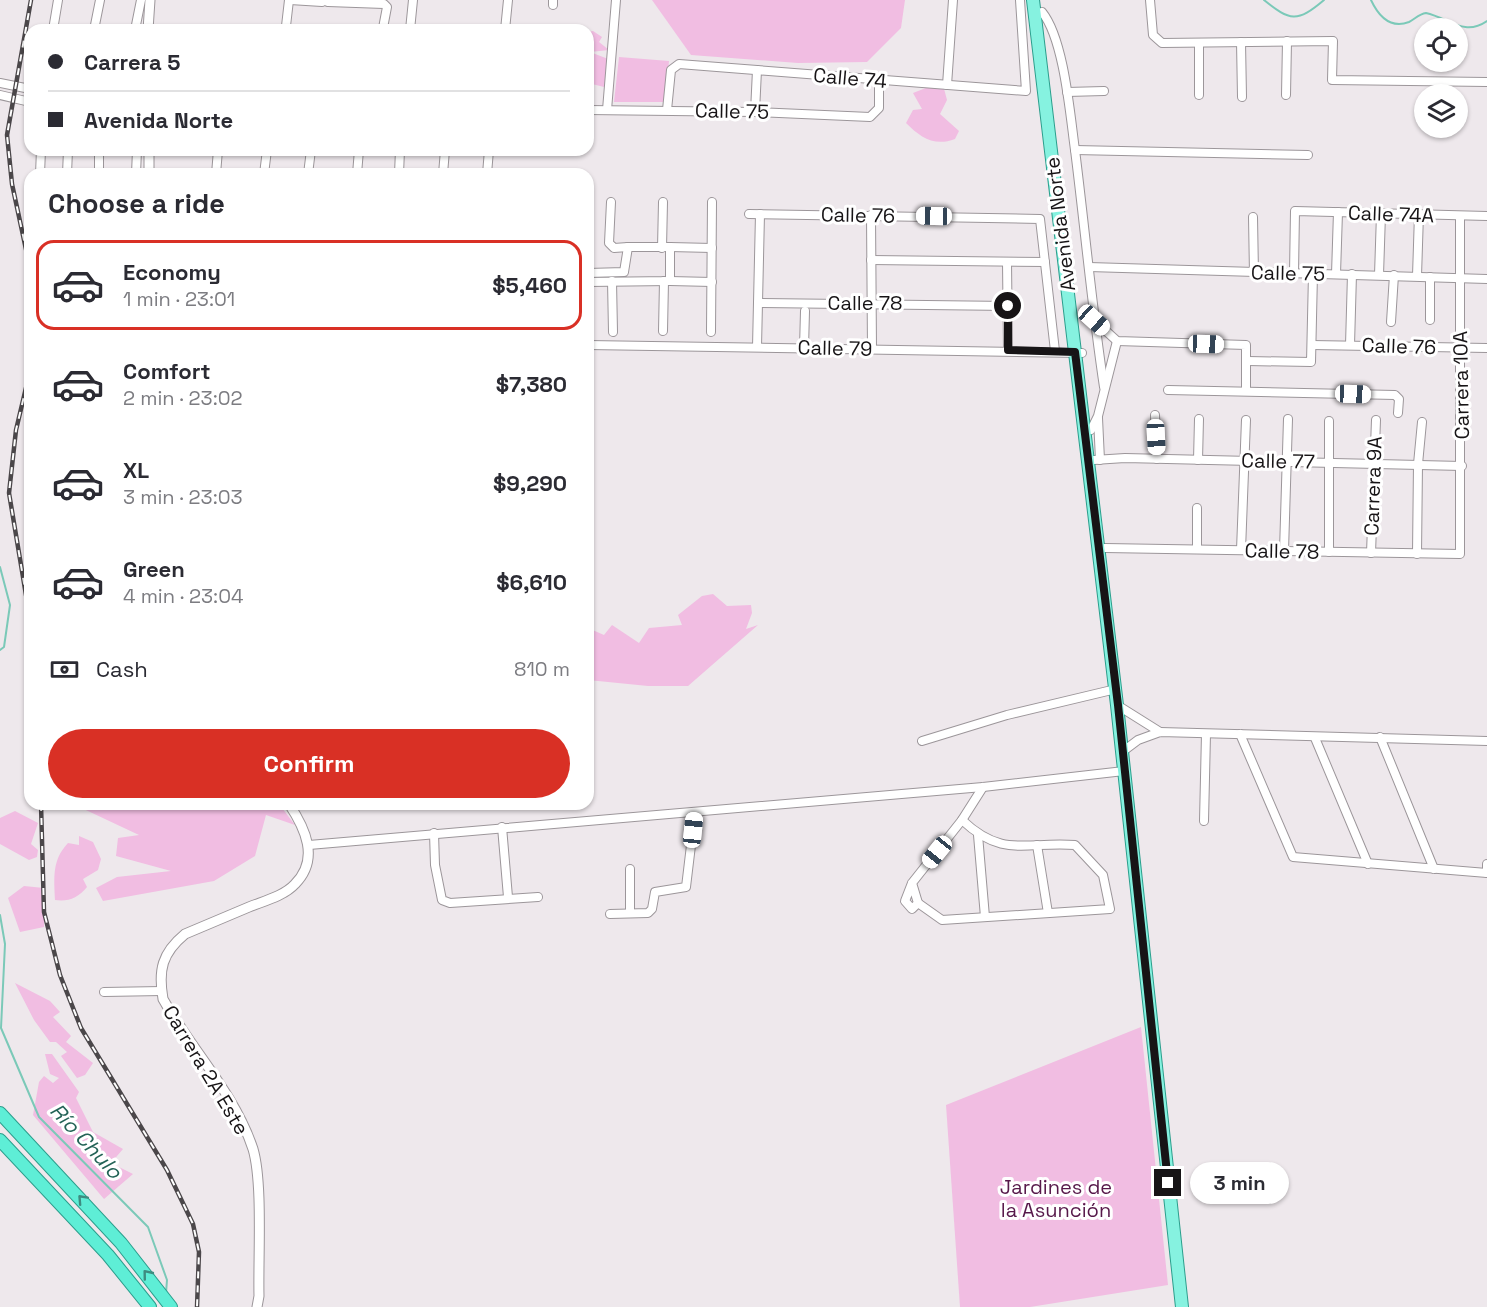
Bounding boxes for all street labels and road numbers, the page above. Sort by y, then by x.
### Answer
street label: Calle 74 [812,62,888,94]
street label: Calle 75 [695,97,769,125]
street label: Avenida Norte [1039,155,1081,293]
street label: Calle 74A [1347,200,1435,229]
street label: Calle 76 [821,201,895,229]
street label: Calle 75 [1251,259,1325,287]
street label: Calle 78 [828,290,902,316]
street label: Carrera 10A [1447,330,1475,439]
street label: Calle 76 [1361,332,1437,360]
street label: Calle 79 [797,334,873,362]
street label: Carrera 9A [1358,435,1388,536]
street label: Calle 77 [1241,447,1315,475]
street label: Calle 78 [1244,537,1320,565]
street label: Carrera 2A Este [157,1001,255,1139]

